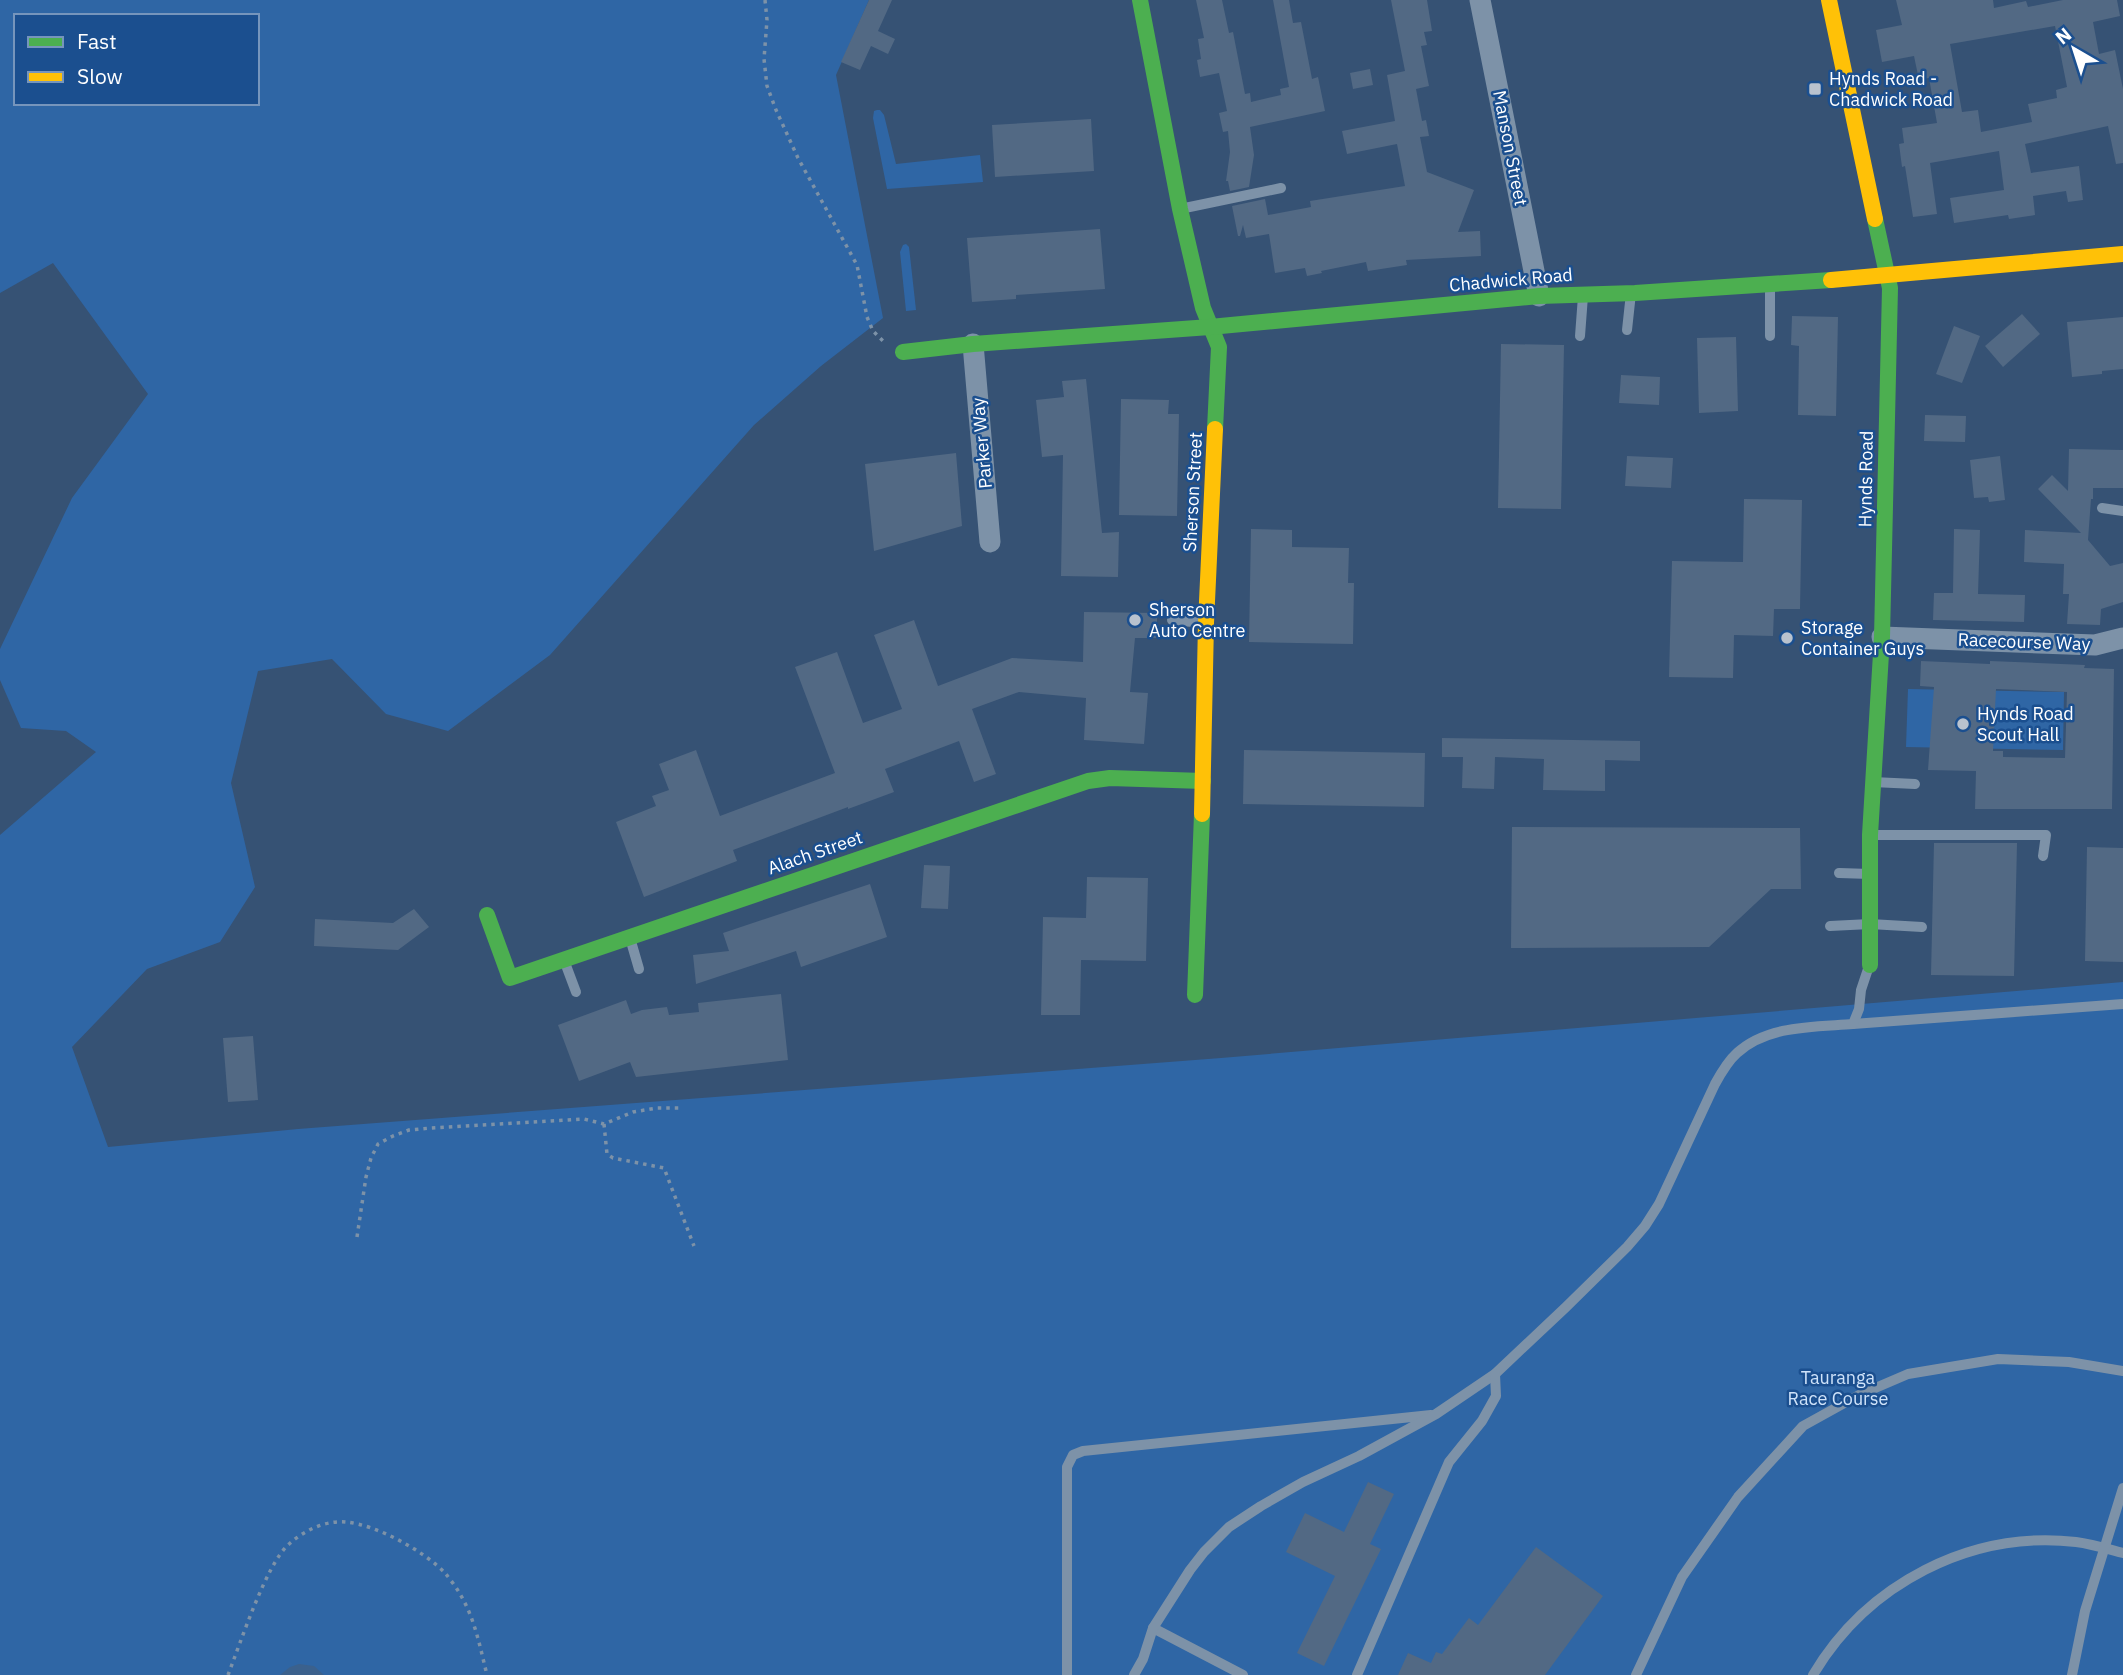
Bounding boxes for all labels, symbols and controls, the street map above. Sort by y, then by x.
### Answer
legend [14,14,259,105]
north arrow [2039,14,2109,84]
text: N [2050,22,2076,49]
text: Fast [77,27,117,55]
text: Slow [77,62,123,90]
place label: Hynds Road - Chadwick Road [1829,67,1953,111]
marker: Hynds Road - Chadwick Road [1807,81,1823,97]
street label: Manson Street [1488,88,1533,208]
street label: Chadwick Road [1448,263,1574,296]
street label: Parker Way [966,397,997,489]
street label: Hynds Road [1853,430,1878,528]
street label: Sherson Street [1178,432,1207,552]
place label: Sherson Auto Centre [1149,598,1245,642]
marker: Sherson Auto Centre [1127,612,1143,628]
place label: Storage Container Guys [1801,616,1924,660]
street label: Racecourse Way [1957,628,2091,655]
marker: Storage Container Guys [1779,630,1795,646]
place label: Hynds Road Scout Hall [1977,702,2074,746]
marker: Hynds Road Scout Hall [1955,716,1971,732]
street label: Alach Street [764,826,865,880]
park label: Tauranga Race Course [1788,1366,1888,1410]

